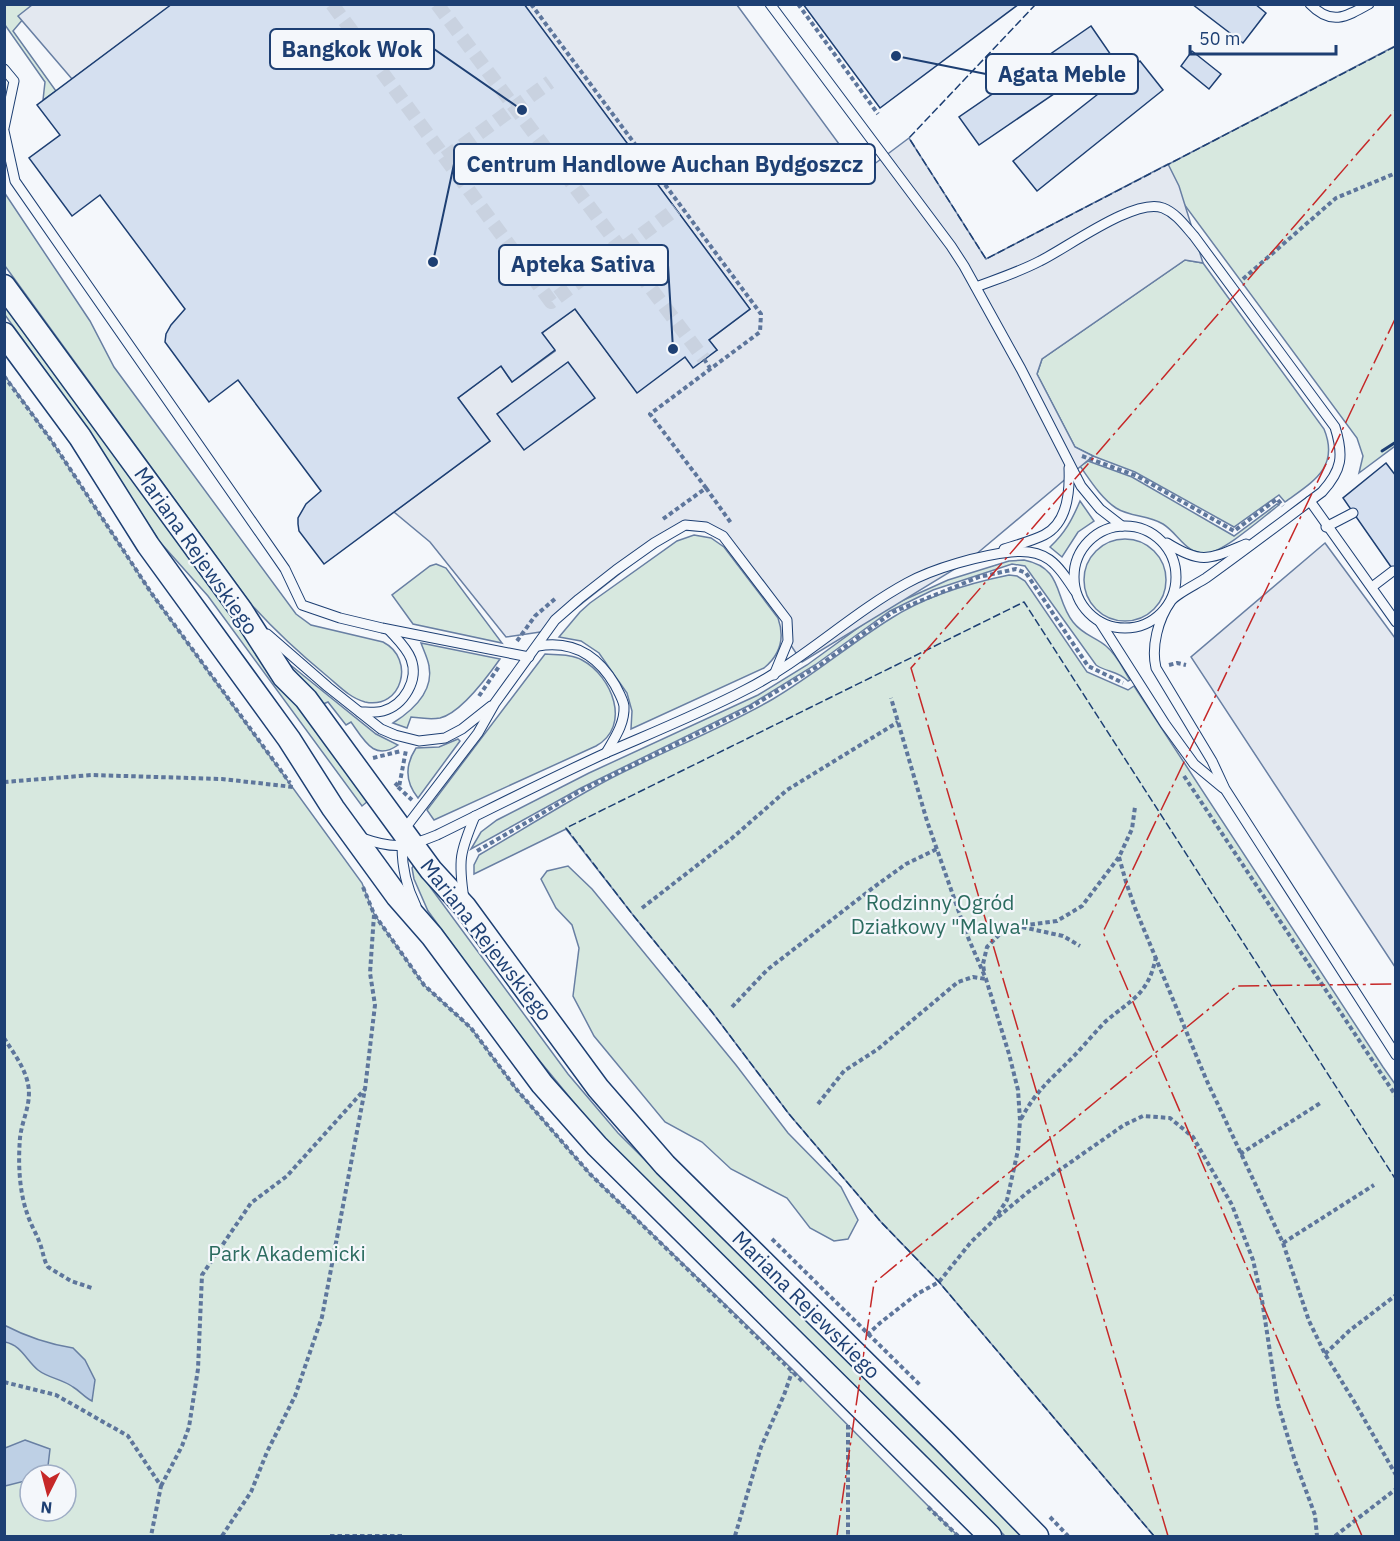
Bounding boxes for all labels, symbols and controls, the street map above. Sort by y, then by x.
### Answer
scale bar [1190,18,1336,56]
text: 50 m [1199,27,1241,50]
callout: Bangkok Wok [270,29,434,69]
text: Bangkok Wok [282,34,423,63]
callout: Agata Meble [986,54,1138,94]
text: Agata Meble [998,59,1126,88]
callout: Centrum Handlowe Auchan Bydgoszcz [454,144,875,184]
text: Centrum Handlowe Auchan Bydgoszcz [467,149,863,178]
callout: Apteka Sativa [499,245,668,285]
text: Apteka Sativa [511,249,655,278]
street label: Mariana Rejewskiego [128,461,265,640]
street label: Mariana Rejewskiego [415,852,559,1026]
park label: Rodzinny Ogród Działkowy "Malwa" [851,888,1029,940]
street label: Mariana Rejewskiego [727,1224,887,1384]
park label: Park Akademicki [208,1239,366,1267]
north arrow [18,1463,78,1523]
text: N [40,1497,53,1518]

